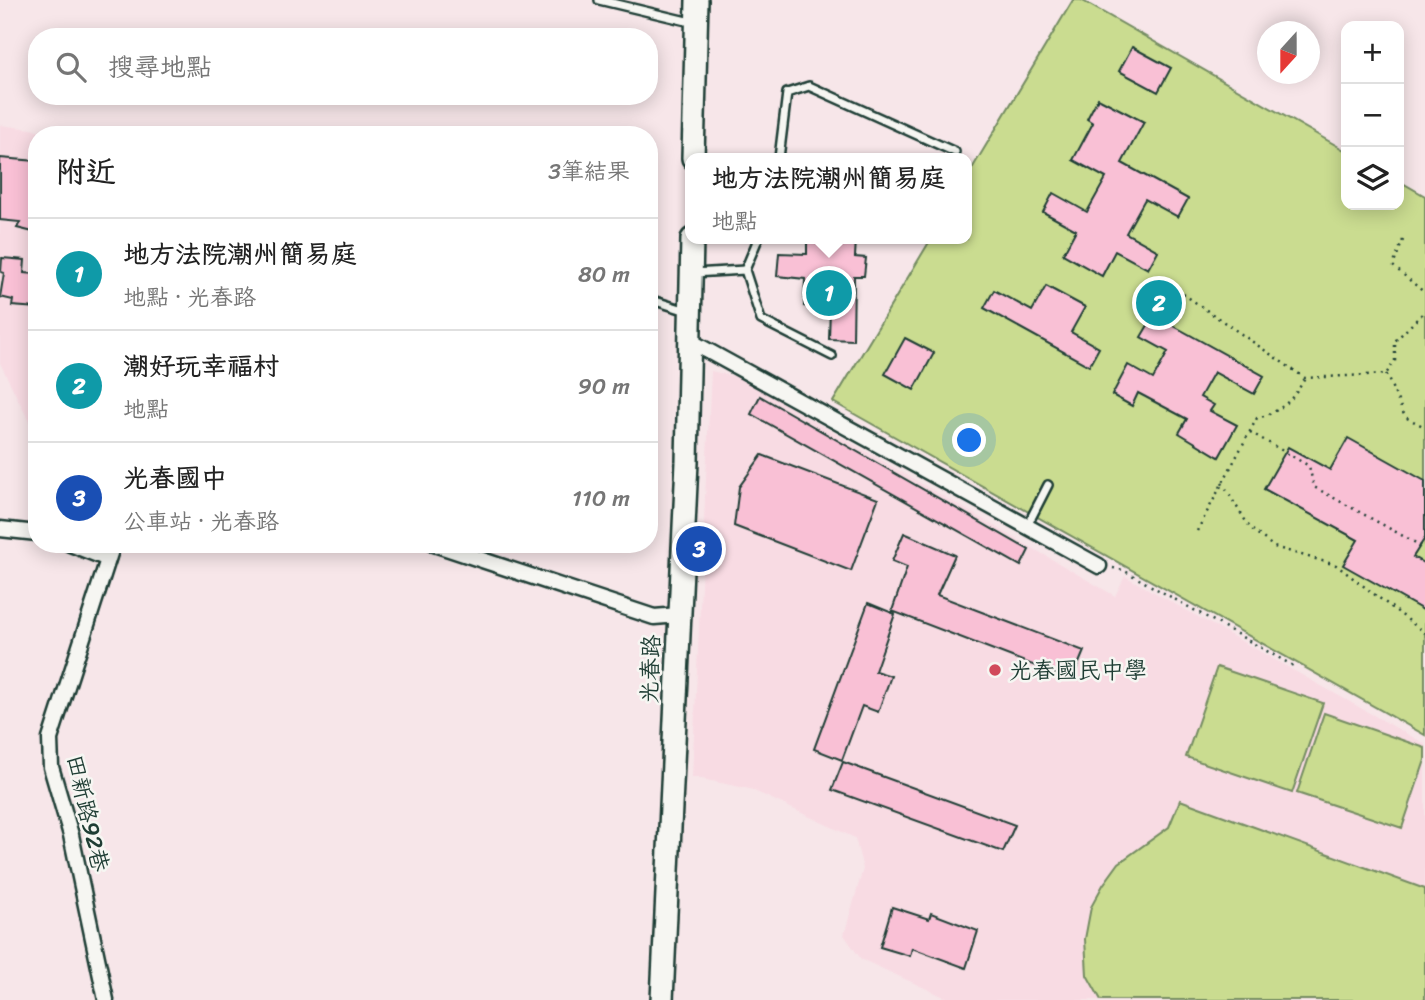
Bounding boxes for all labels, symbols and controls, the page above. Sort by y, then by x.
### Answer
north arrow [1257,21,1320,84]
map controls [1341,21,1404,210]
button: + [1341,21,1404,84]
search box [28,28,658,105]
text: 搜尋地點 [108,44,212,90]
icon: search [52,48,90,86]
button: − [1341,84,1404,147]
text: 附近 [56,145,116,199]
button: layers [1341,147,1404,210]
text: 3筆結果 [548,151,630,192]
popup [685,153,972,244]
text: 地方法院潮州簡易庭 [711,155,946,201]
text: 地點 [711,201,757,242]
text: 地方法院潮州簡易庭 [123,231,357,277]
text: 1 [74,254,84,295]
text: 80 m [578,254,630,295]
pin: 1 [806,267,852,319]
text: 地點 · 光春路 [123,277,256,318]
pin: 2 [1136,277,1182,329]
text: 潮好玩幸福村 [123,343,279,389]
text: 2 [72,366,86,407]
text: 90 m [578,366,630,407]
text: 地點 [123,389,169,430]
your location [952,423,986,457]
text: 光春國中 [123,455,227,501]
text: 3 [73,478,85,519]
text: 110 m [572,478,630,519]
text: 公車站 · 光春路 [123,501,279,542]
pin: 3 [676,523,722,575]
street label: 光春路 [629,634,672,704]
place label: 光春國民中學 [1009,650,1147,691]
marker: 光春國民中學 [987,662,1003,678]
street label: 田新路92巷 [54,750,121,877]

